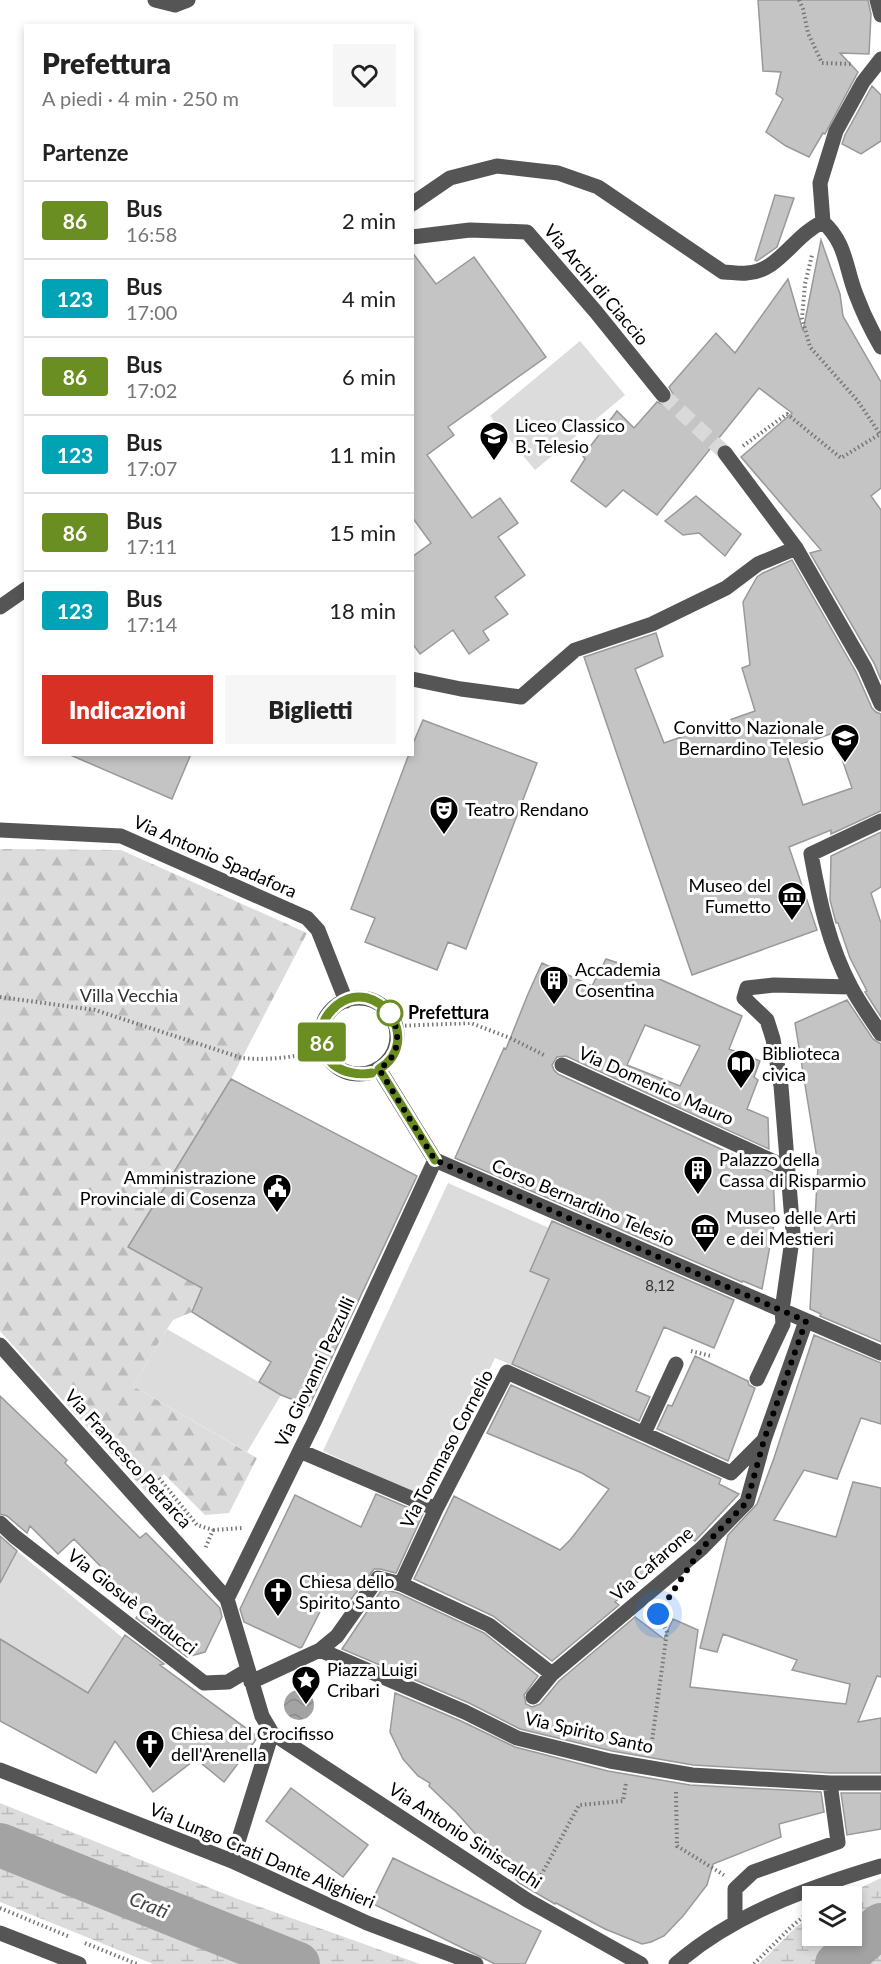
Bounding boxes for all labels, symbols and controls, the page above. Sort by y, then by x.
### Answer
button: heart [333,44,396,107]
text: Prefettura [42,46,171,80]
text: A piedi · 4 min · 250 m [42,86,239,110]
text: Partenze [42,139,129,166]
text: Bus [126,195,162,222]
text: 2 min [342,207,396,234]
text: 86 [63,208,87,233]
street label: Via Archi di Ciaccio [540,219,654,349]
text: 16:58 [126,222,177,246]
text: Bus [126,273,162,300]
text: 4 min [342,285,396,312]
text: 123 [57,286,93,311]
text: 17:00 [126,300,177,324]
text: Bus [126,351,162,378]
text: 6 min [342,363,396,390]
text: 86 [63,364,87,389]
text: 17:02 [126,378,177,402]
place label: Liceo Classico B. Telesio [515,414,625,457]
school or university icon: Liceo Classico B. Telesio [478,420,510,462]
text: Bus [126,429,162,456]
text: 11 min [329,441,396,468]
text: 123 [57,442,93,467]
text: 17:07 [126,456,177,480]
text: Bus [126,507,162,534]
text: 15 min [329,519,396,546]
text: 86 [63,520,87,545]
text: 17:11 [126,534,177,558]
text: Bus [126,585,162,612]
text: 18 min [329,597,396,624]
text: 123 [57,598,93,623]
text: 17:14 [126,612,177,636]
button: Indicazioni [42,675,213,744]
button: Biglietti [225,675,396,744]
place label: Convitto Nazionale Bernardino Telesio [674,716,824,759]
school or university icon: Convitto Nazionale Bernardino Telesio [829,722,861,764]
theatre icon: Teatro Rendano [428,794,460,836]
place label: Teatro Rendano [465,798,589,820]
street label: Via Antonio Spadafora [130,810,300,902]
place label: Museo del Fumetto [688,874,771,917]
museum icon: Museo del Fumetto [776,880,808,922]
place label: Accademia Cosentina [575,958,661,1001]
building icon: Accademia Cosentina [538,964,570,1006]
park label: Villa Vecchia [80,984,178,1006]
marker: Prefettura [377,1000,403,1026]
place label: Prefettura [408,1001,489,1023]
line badge: 86 [295,1022,349,1062]
text: 86 [310,1030,334,1055]
street label: Via Domenico Mauro [575,1041,737,1129]
place label: Biblioteca civica [762,1042,840,1085]
library icon: Biblioteca civica [725,1048,757,1090]
place label: Palazzo della Cassa di Risparmio [719,1148,866,1191]
street label: Corso Bernardino Telesio [489,1154,678,1251]
building icon: Palazzo della Cassa di Risparmio [682,1154,714,1196]
place label: Amministrazione Provinciale di Cosenza [80,1166,256,1209]
public building icon: Amministrazione Provinciale di Cosenza [261,1172,293,1214]
place label: Museo delle Arti e dei Mestieri [726,1206,856,1249]
museum icon: Museo delle Arti e dei Mestieri [689,1212,721,1254]
house number: 8,12 [645,1276,675,1294]
street label: Via Giovanni Pezzulli [270,1293,359,1450]
street label: Via Tommaso Cornelio [395,1366,497,1532]
street label: Via Francesco Petrarca [61,1384,197,1532]
street label: Via Cafarone [606,1521,697,1605]
street label: Via Giosuè Carducci [63,1544,202,1659]
place label: Chiesa dello Spirito Santo [299,1570,400,1613]
church icon: Chiesa dello Spirito Santo [262,1576,294,1618]
your location [643,1599,673,1629]
place label: Piazza Luigi Cribari [327,1658,418,1701]
place icon: Piazza Luigi Cribari [290,1664,322,1706]
street label: Via Spirito Santo [523,1707,656,1758]
place label: Chiesa del Crocifisso dell'Arenella [171,1722,334,1765]
church icon: Chiesa del Crocifisso dell'Arenella [134,1728,166,1770]
street label: Via Antonio Siniscalchi [385,1777,546,1893]
street label: Via Lungo Crati Dante Alighieri [146,1798,378,1914]
water label: Crati [126,1886,172,1924]
map controls [802,1886,862,1946]
button: layers [802,1886,862,1946]

